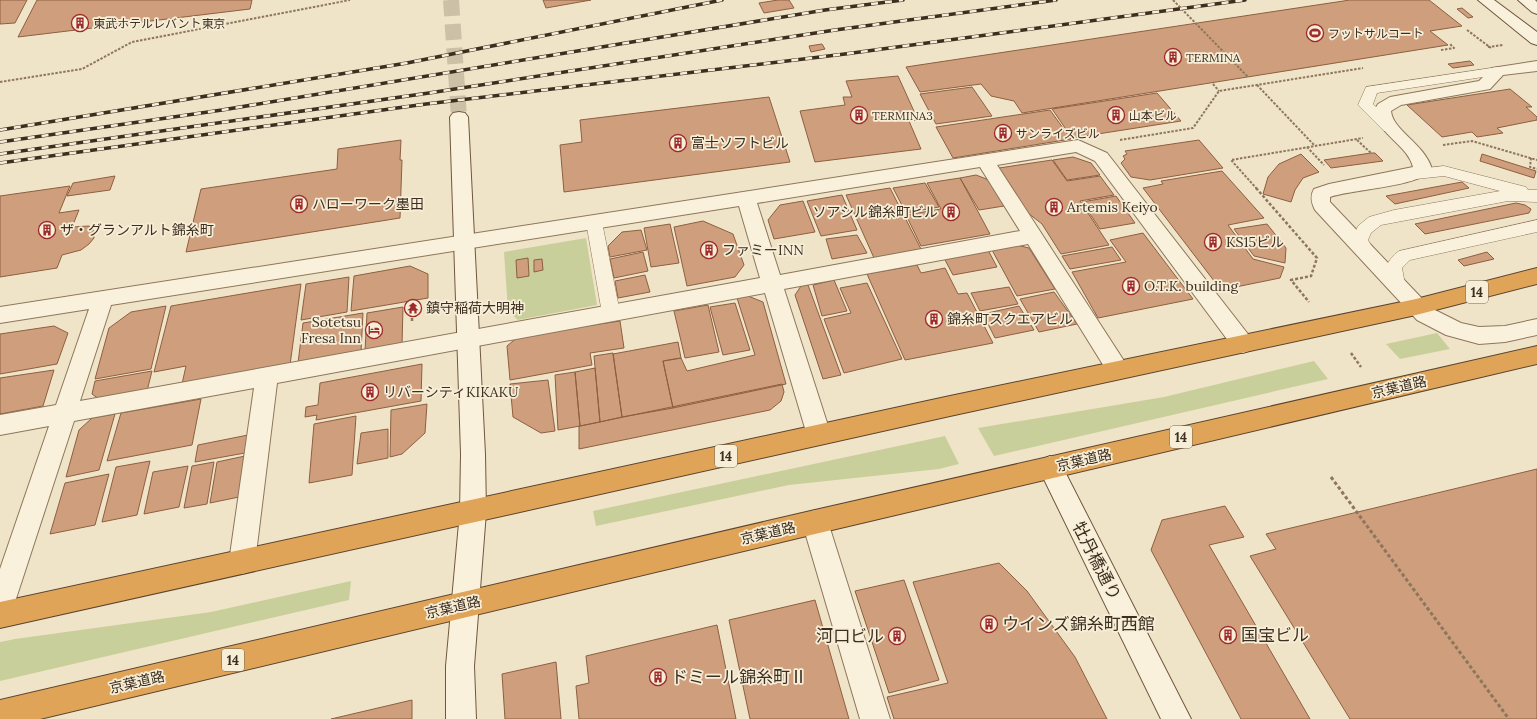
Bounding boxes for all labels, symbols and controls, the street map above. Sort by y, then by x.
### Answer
building icon: 東武ホテルレバント東京 [70,13,90,33]
place label: 東武ホテルレバント東京 [93,16,226,31]
sports icon: フットサルコート [1305,23,1325,43]
place label: フットサルコート [1328,26,1424,41]
building icon: TERMINA [1163,47,1183,67]
place label: TERMINA [1186,50,1241,65]
building icon: TERMINA3 [849,105,869,125]
building icon: 山本ビル [1106,105,1126,125]
place label: TERMINA3 [872,108,933,123]
place label: 山本ビル [1129,108,1177,123]
building icon: サンライズビル [993,123,1013,143]
place label: サンライズビル [1016,126,1100,141]
building icon: 富士ソフトビル [668,133,688,153]
place label: 富士ソフトビル [691,134,789,152]
building icon: ハローワーク墨田 [289,194,309,214]
place label: ハローワーク墨田 [312,195,424,213]
building icon: Artemis Keiyo [1044,197,1064,217]
place label: Artemis Keiyo [1066,198,1158,216]
building icon: ソアシル錦糸町ビル [941,202,961,222]
place label: ソアシル錦糸町ビル [813,203,938,221]
building icon: ザ・グランアルト錦糸町 [37,220,57,240]
place label: ザ・グランアルト錦糸町 [60,221,214,239]
building icon: KS15ビル [1203,232,1223,252]
place label: KS15ビル [1226,233,1284,251]
building icon: ファミーINN [699,240,719,260]
place label: ファミーINN [722,241,804,259]
building icon: O.T.K. building [1121,276,1141,296]
place label: O.T.K. building [1144,277,1239,295]
road number: 14 [1466,281,1488,303]
temple icon: 鎮守稲荷大明神 [403,298,423,318]
place label: 鎮守稲荷大明神 [426,299,524,317]
building icon: 錦糸町スクエアビル [924,309,944,329]
place label: 錦糸町スクエアビル [947,310,1073,328]
place label: Sotetsu Fresa Inn [301,313,362,347]
hotel icon: Sotetsu Fresa Inn [364,320,384,340]
street label: 京葉道路 [1370,372,1428,402]
building icon: リバーシティKIKAKU [360,382,380,402]
place label: リバーシティKIKAKU [383,383,519,401]
road number: 14 [1170,426,1192,448]
road number: 14 [715,445,737,467]
street label: 京葉道路 [1055,445,1113,475]
street label: 京葉道路 [739,518,797,548]
street label: 牡丹橋通り [1068,518,1126,604]
street label: 京葉道路 [424,592,482,622]
place label: ウインズ錦糸町西館 [1002,613,1155,635]
building icon: ウインズ錦糸町西館 [979,614,999,634]
place label: 国宝ビル [1241,624,1309,646]
place label: 河口ビル [816,625,884,647]
building icon: 国宝ビル [1218,625,1238,645]
building icon: 河口ビル [887,626,907,646]
road number: 14 [222,649,244,671]
place label: ドミール錦糸町Ⅱ [671,666,807,688]
street label: 京葉道路 [108,667,166,697]
building icon: ドミール錦糸町Ⅱ [648,667,668,687]

